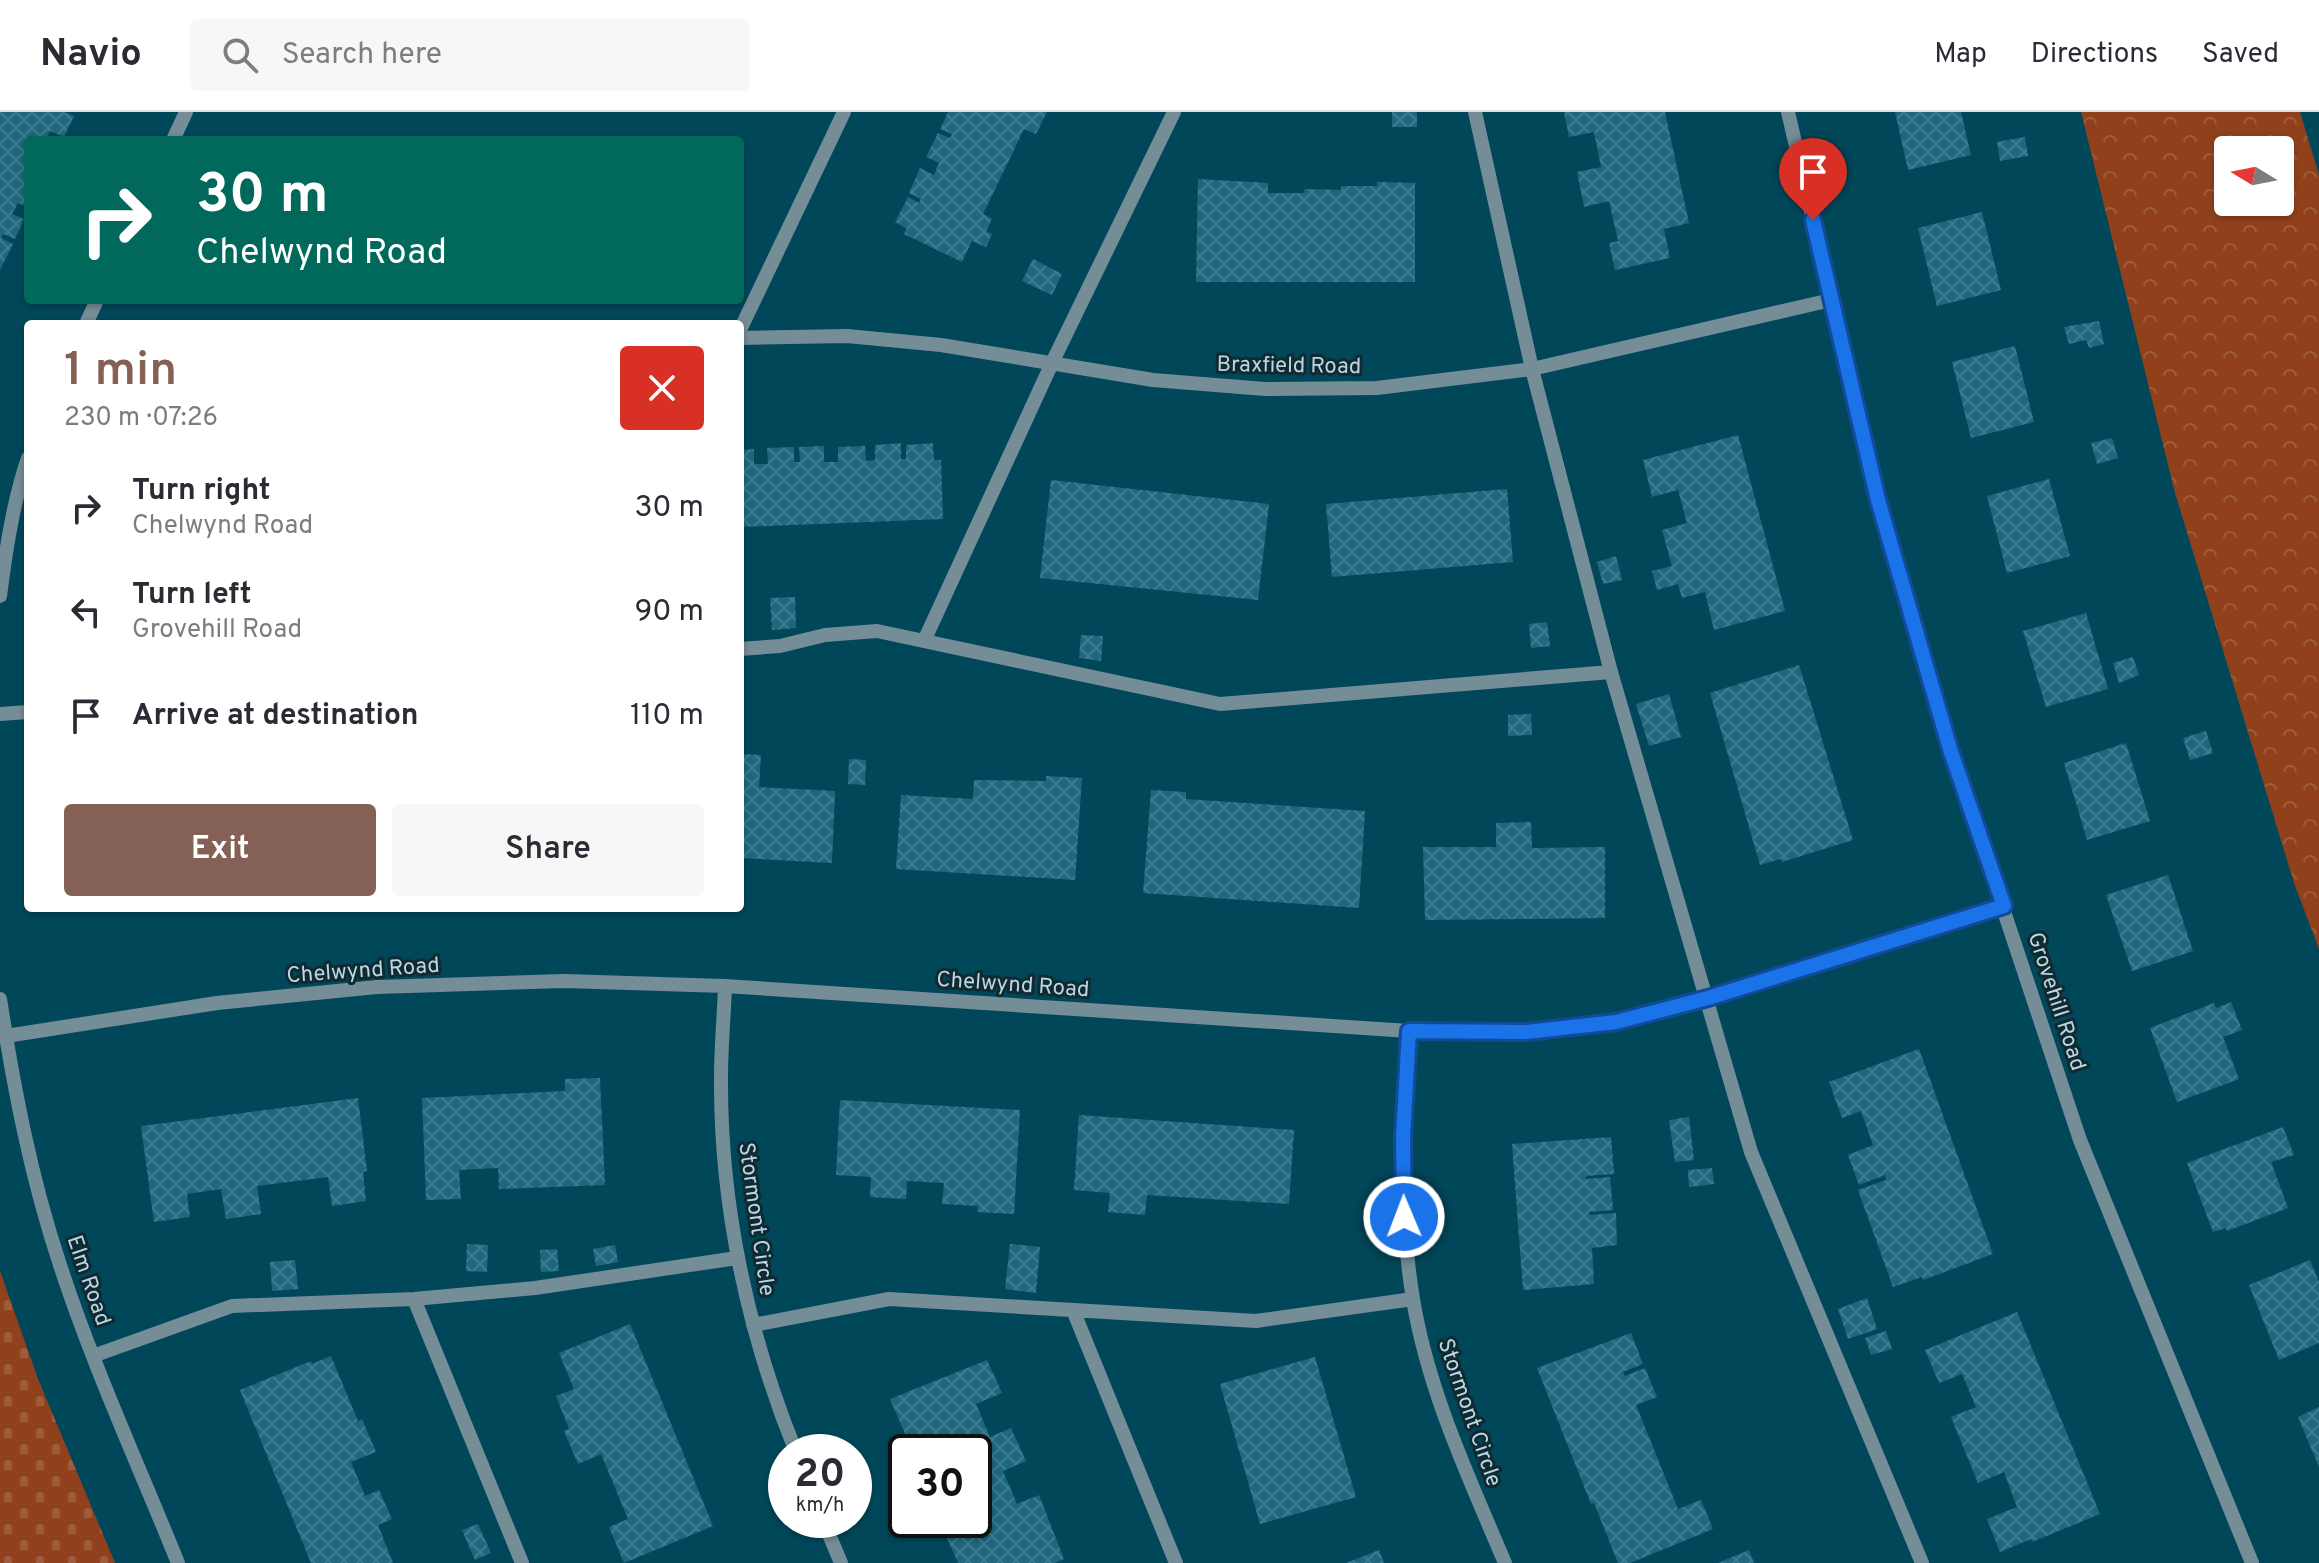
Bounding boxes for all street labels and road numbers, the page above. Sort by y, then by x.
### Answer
street label: Braxfield Road [1216,352,1362,381]
street label: Grovehill Road [2021,929,2091,1074]
street label: Chelwynd Road [286,953,441,990]
street label: Chelwynd Road [935,967,1090,1004]
street label: Stormont Circle [731,1141,780,1298]
street label: Elm Road [60,1232,116,1330]
street label: Stormont Circle [1431,1335,1507,1490]

